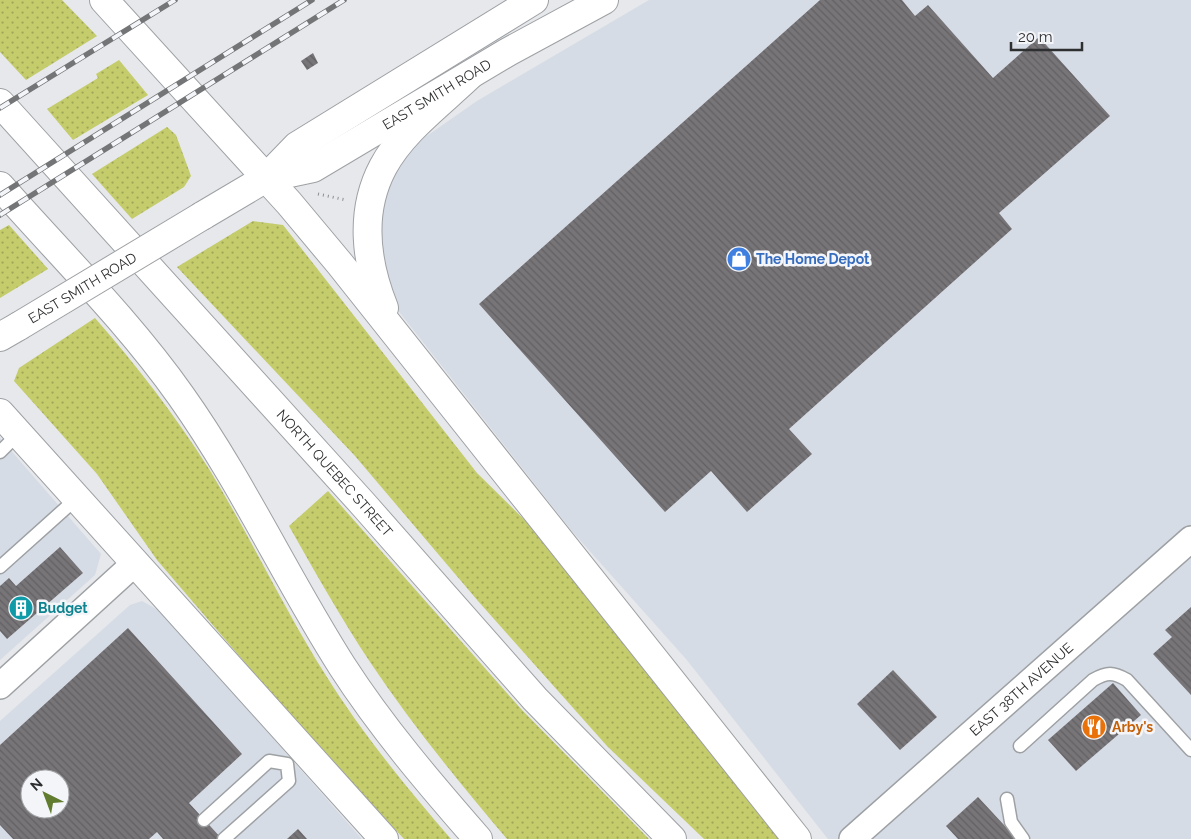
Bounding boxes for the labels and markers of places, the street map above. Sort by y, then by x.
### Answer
shop icon: The Home Depot [726,246,752,272]
place label: The Home Depot [756,251,870,267]
building icon: Budget [8,595,34,621]
place label: Budget [38,600,88,616]
restaurant icon: Arby's [1081,714,1107,740]
place label: Arby's [1112,719,1153,735]

